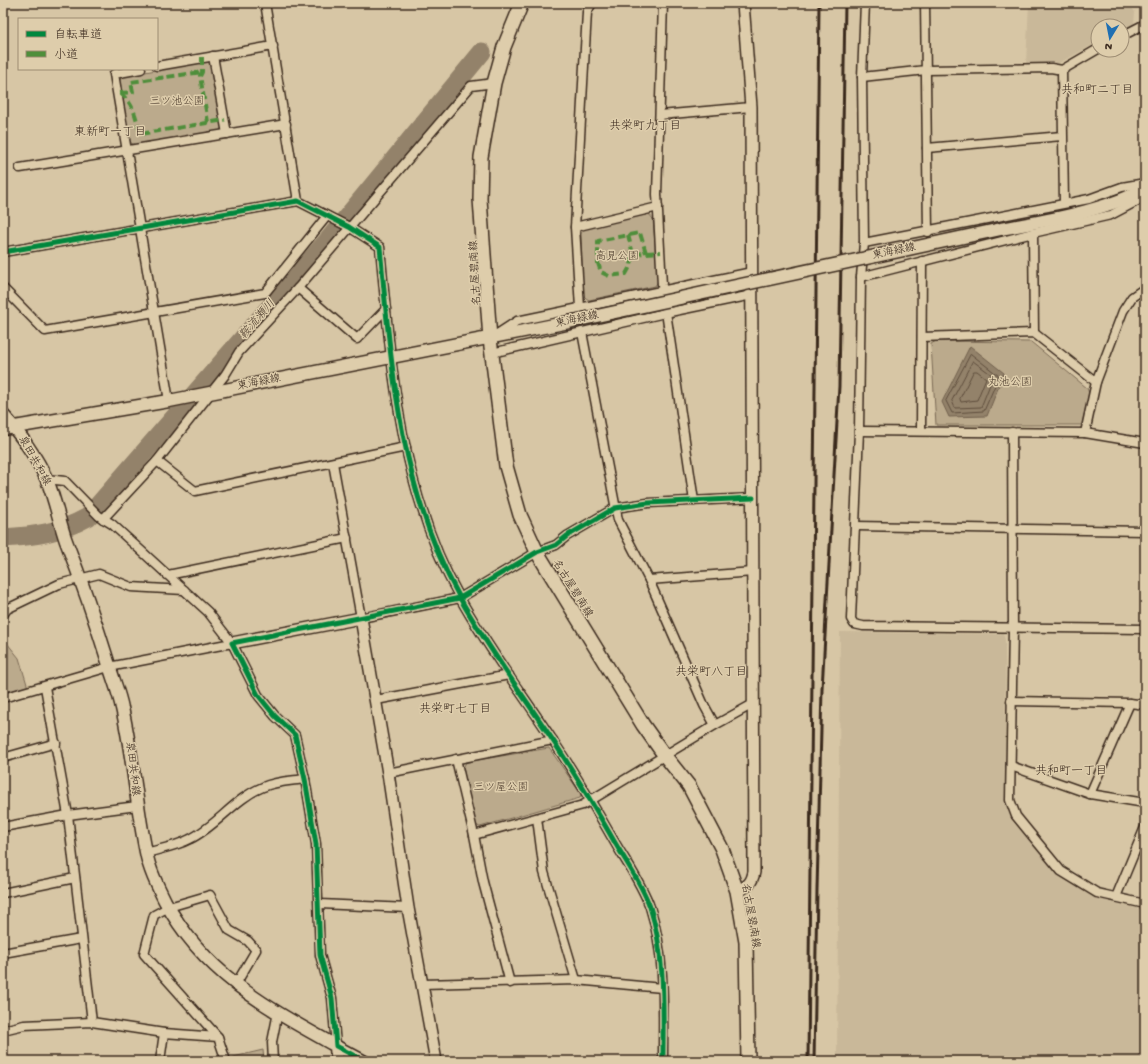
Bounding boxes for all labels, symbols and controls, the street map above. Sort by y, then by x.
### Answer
legend [18,18,158,70]
north arrow [1090,18,1130,58]
text: 自転車道 [54,28,102,43]
text: N [1104,39,1113,52]
text: 小道 [54,48,78,63]
district label: 共和町二丁目 [1061,83,1133,98]
park label: 三ツ池公園 [150,95,205,108]
district label: 共栄町九丁目 [609,119,681,134]
district label: 東新町一丁目 [74,125,146,140]
street label: 名古屋碧南線 [467,240,484,306]
street label: 東海緑線 [871,241,917,262]
park label: 高見公園 [595,250,639,263]
water label: 鞍流瀬川 [236,297,279,343]
street label: 東海緑線 [554,309,600,330]
street label: 東海緑線 [236,372,282,393]
park label: 丸池公園 [988,376,1032,389]
street label: 泉田共和線 [15,434,53,488]
street label: 名古屋碧南線 [549,557,595,620]
district label: 共栄町八丁目 [675,665,747,680]
district label: 共栄町七丁目 [419,702,491,717]
street label: 泉田共和線 [123,741,142,797]
district label: 共和町一丁目 [1035,764,1107,779]
park label: 三ツ屋公園 [474,781,529,794]
street label: 名古屋碧南線 [738,882,763,950]

